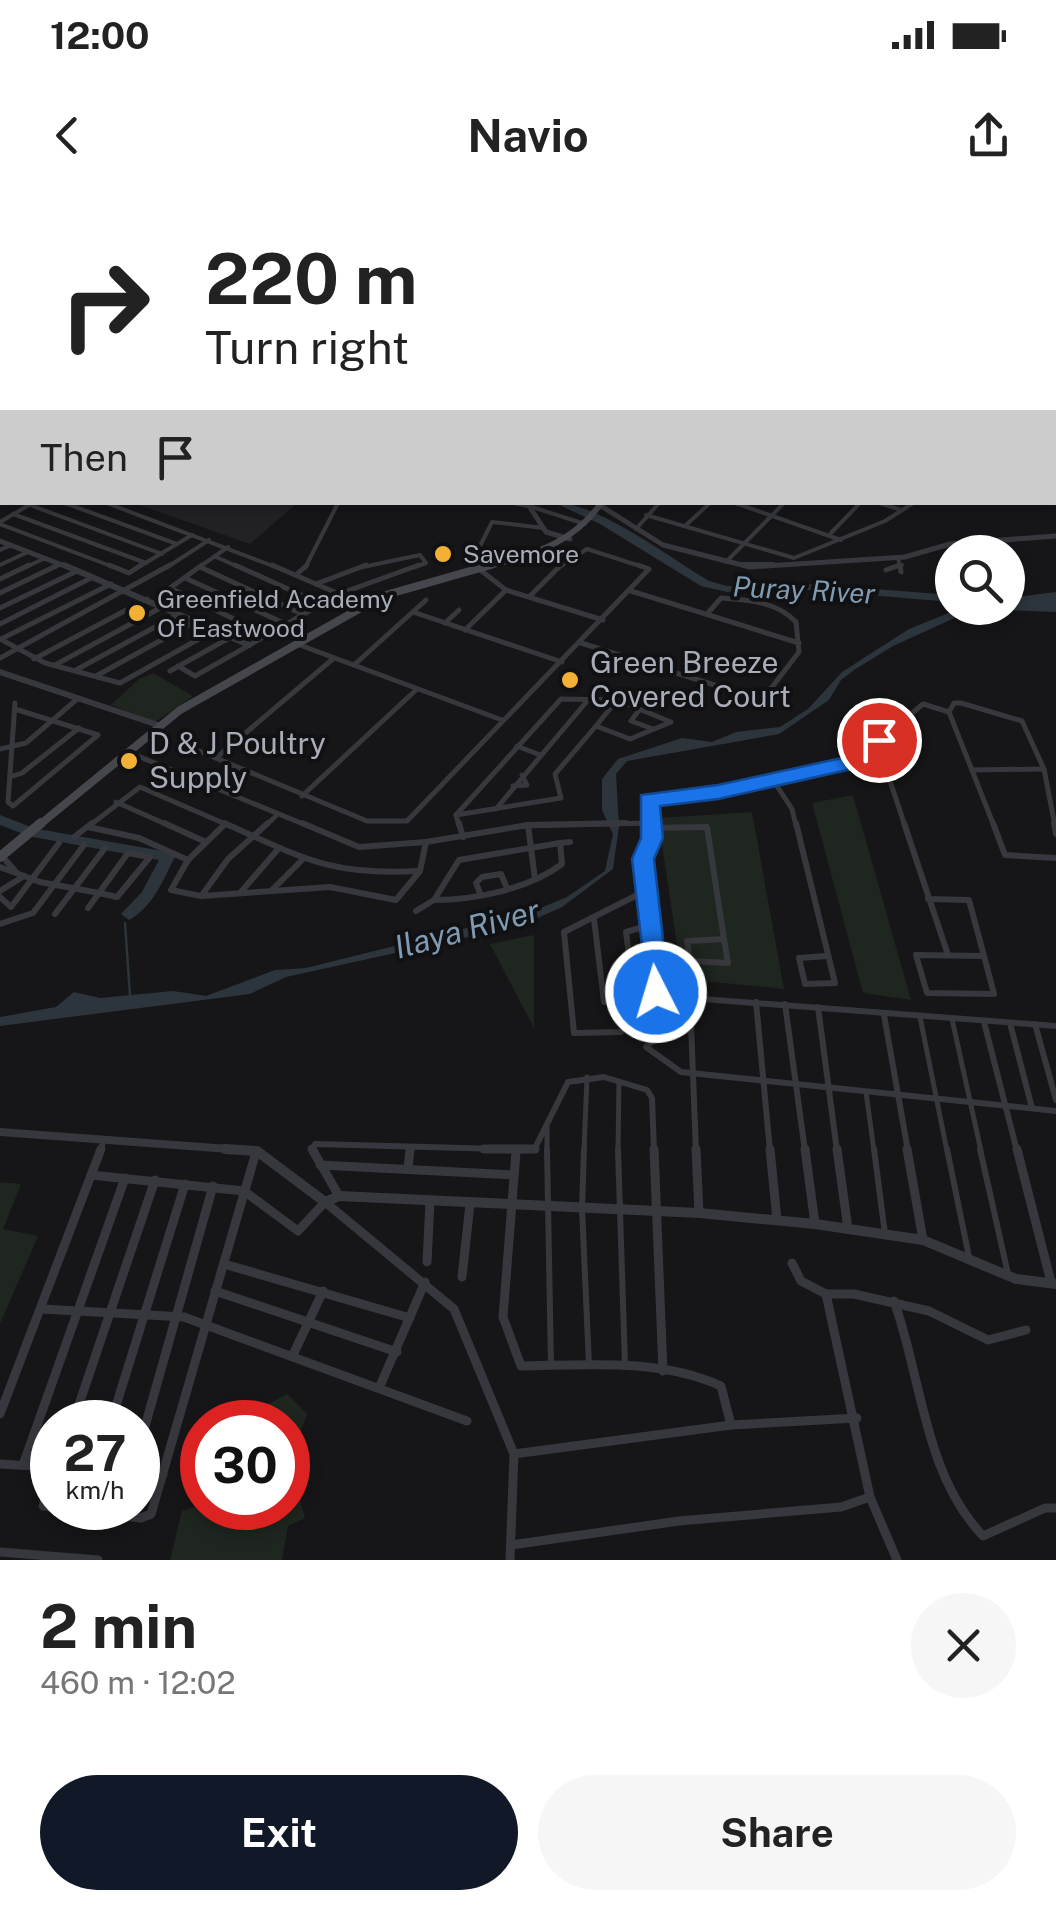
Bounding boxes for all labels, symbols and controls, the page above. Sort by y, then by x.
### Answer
text: 12:00 [50,13,150,58]
icon: back [40,108,95,163]
icon: share [961,108,1016,163]
text: Navio [467,109,589,162]
text: 220 m [205,237,418,320]
icon: right [40,240,170,370]
text: Turn right [205,321,409,374]
icon: arrive [148,430,203,485]
text: Then [40,435,128,480]
map controls [935,535,1025,625]
button: search [935,535,1025,625]
place label: Savemore [463,539,579,569]
marker: Savemore [432,543,454,565]
water label: Puray River [732,569,876,610]
place label: Greenfield Academy Of Eastwood [157,584,394,643]
marker: Greenfield Academy Of Eastwood [126,602,148,624]
place label: Green Breeze Covered Court [590,644,791,714]
marker: Green Breeze Covered Court [559,669,581,691]
pin [837,698,922,783]
icon: arrive [852,713,907,768]
place label: D & J Poultry Supply [149,725,326,795]
marker: D & J Poultry Supply [118,750,140,772]
water label: Ilaya River [390,891,544,966]
position arrow [604,940,708,1044]
speed limit sign: 30 [180,1400,310,1530]
text: 27 [63,1423,127,1482]
text: km/h [66,1475,124,1505]
text: 2 min [40,1591,197,1662]
button: close [911,1593,1016,1698]
text: 460 m · 12:02 [40,1664,236,1701]
button: Exit [40,1775,518,1890]
button: Share [538,1775,1016,1890]

